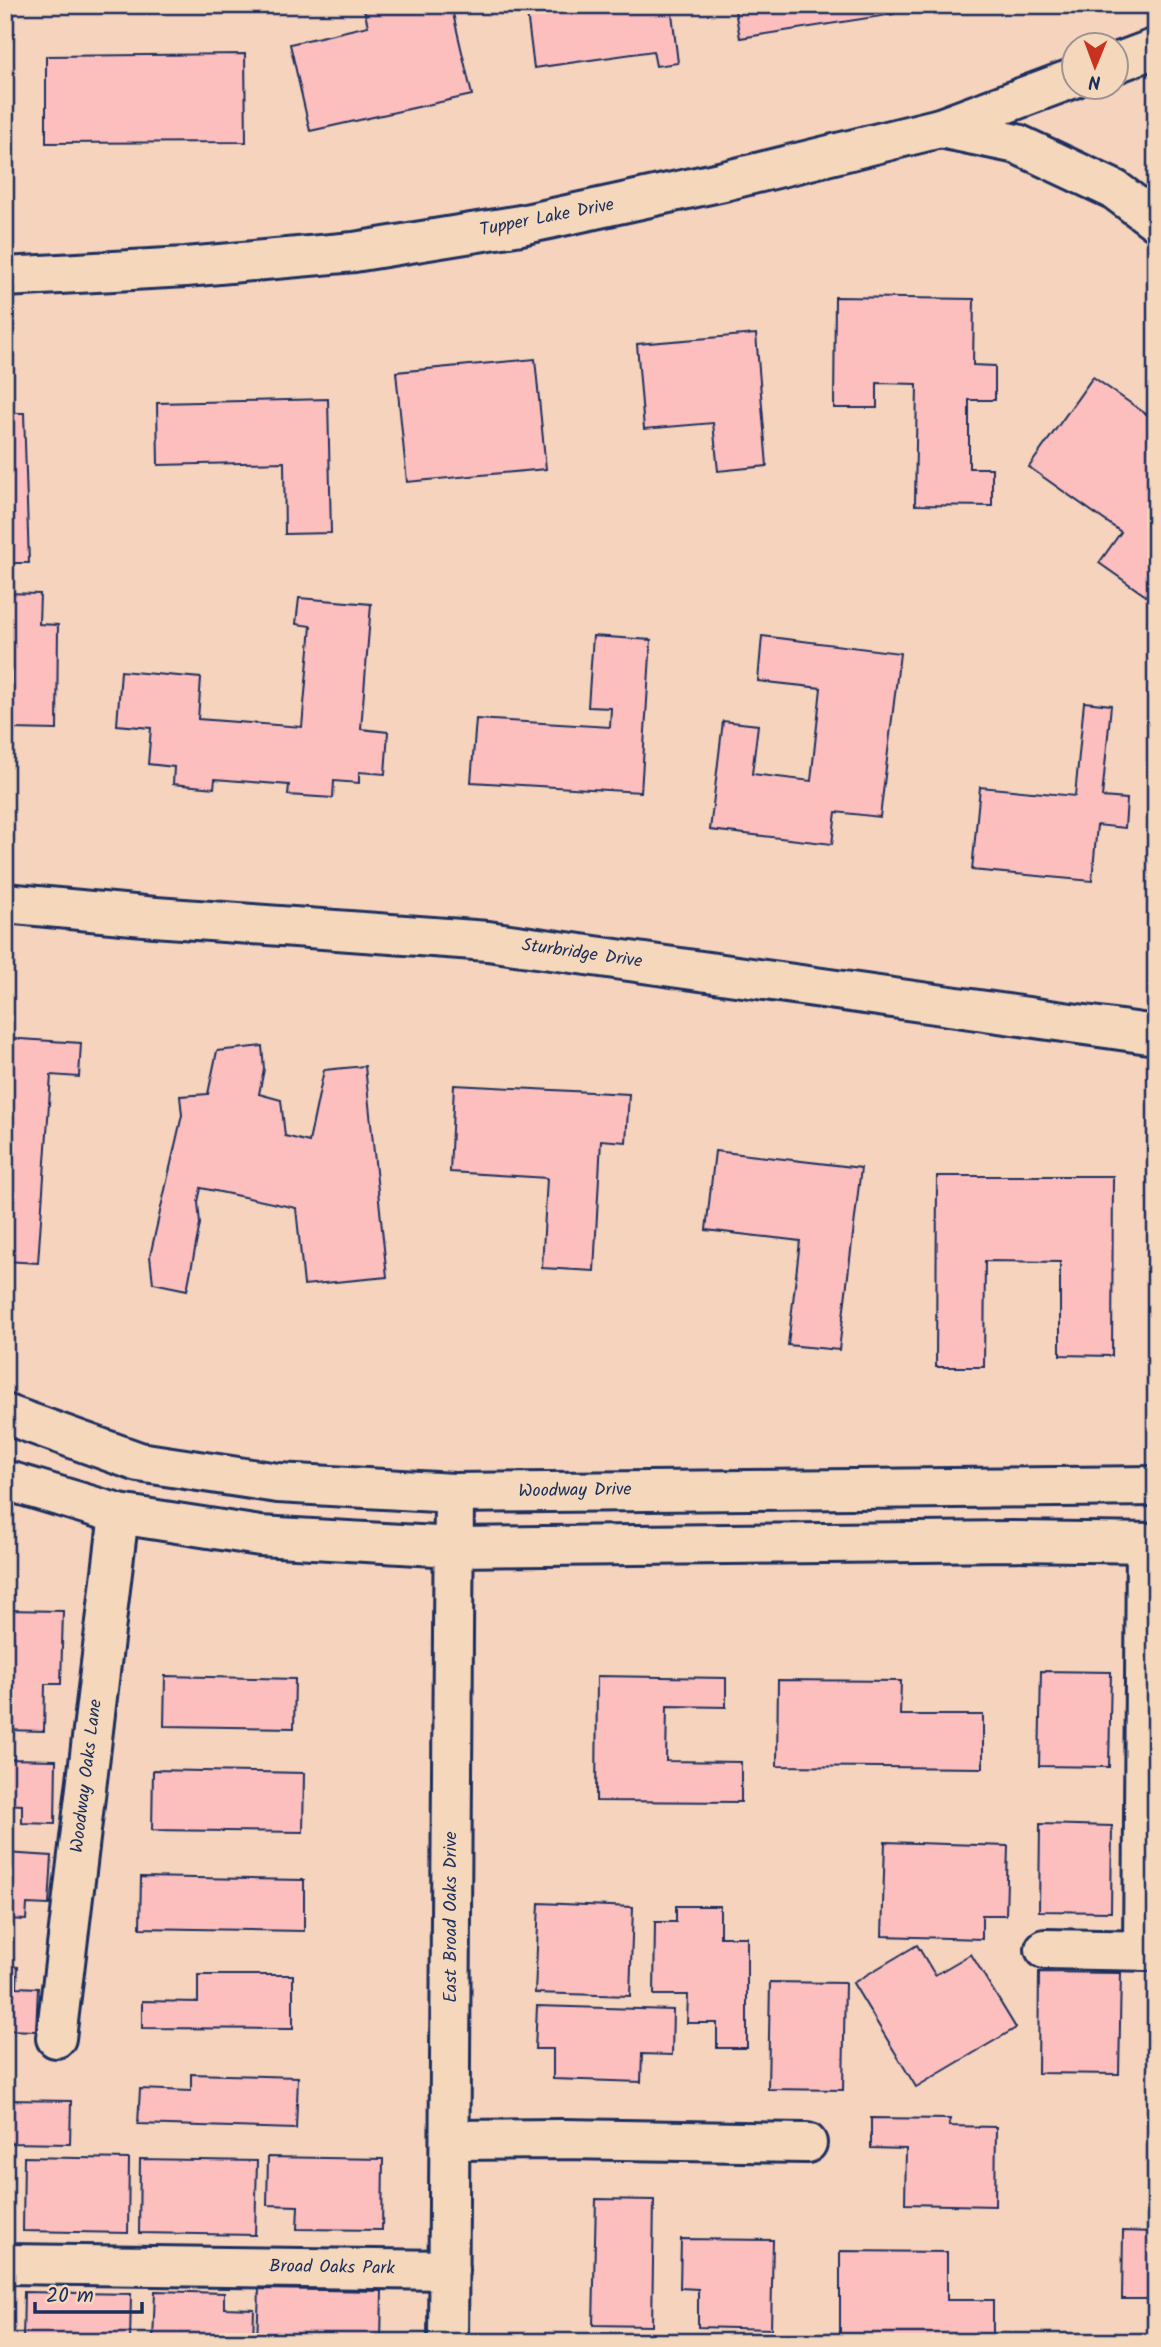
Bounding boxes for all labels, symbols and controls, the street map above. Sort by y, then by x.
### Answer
north arrow [1060,32,1130,102]
text: N [1088,66,1101,96]
street label: Tupper Lake Drive [477,191,617,245]
street label: Sturbridge Drive [520,931,644,977]
street label: Woodway Drive [518,1476,632,1506]
street label: Woodway Oaks Lane [63,1698,111,1854]
street label: East Broad Oaks Drive [437,1831,466,2003]
street label: Broad Oaks Park [269,2252,396,2284]
scale bar [35,2270,142,2314]
text: 20 m [46,2280,94,2313]

